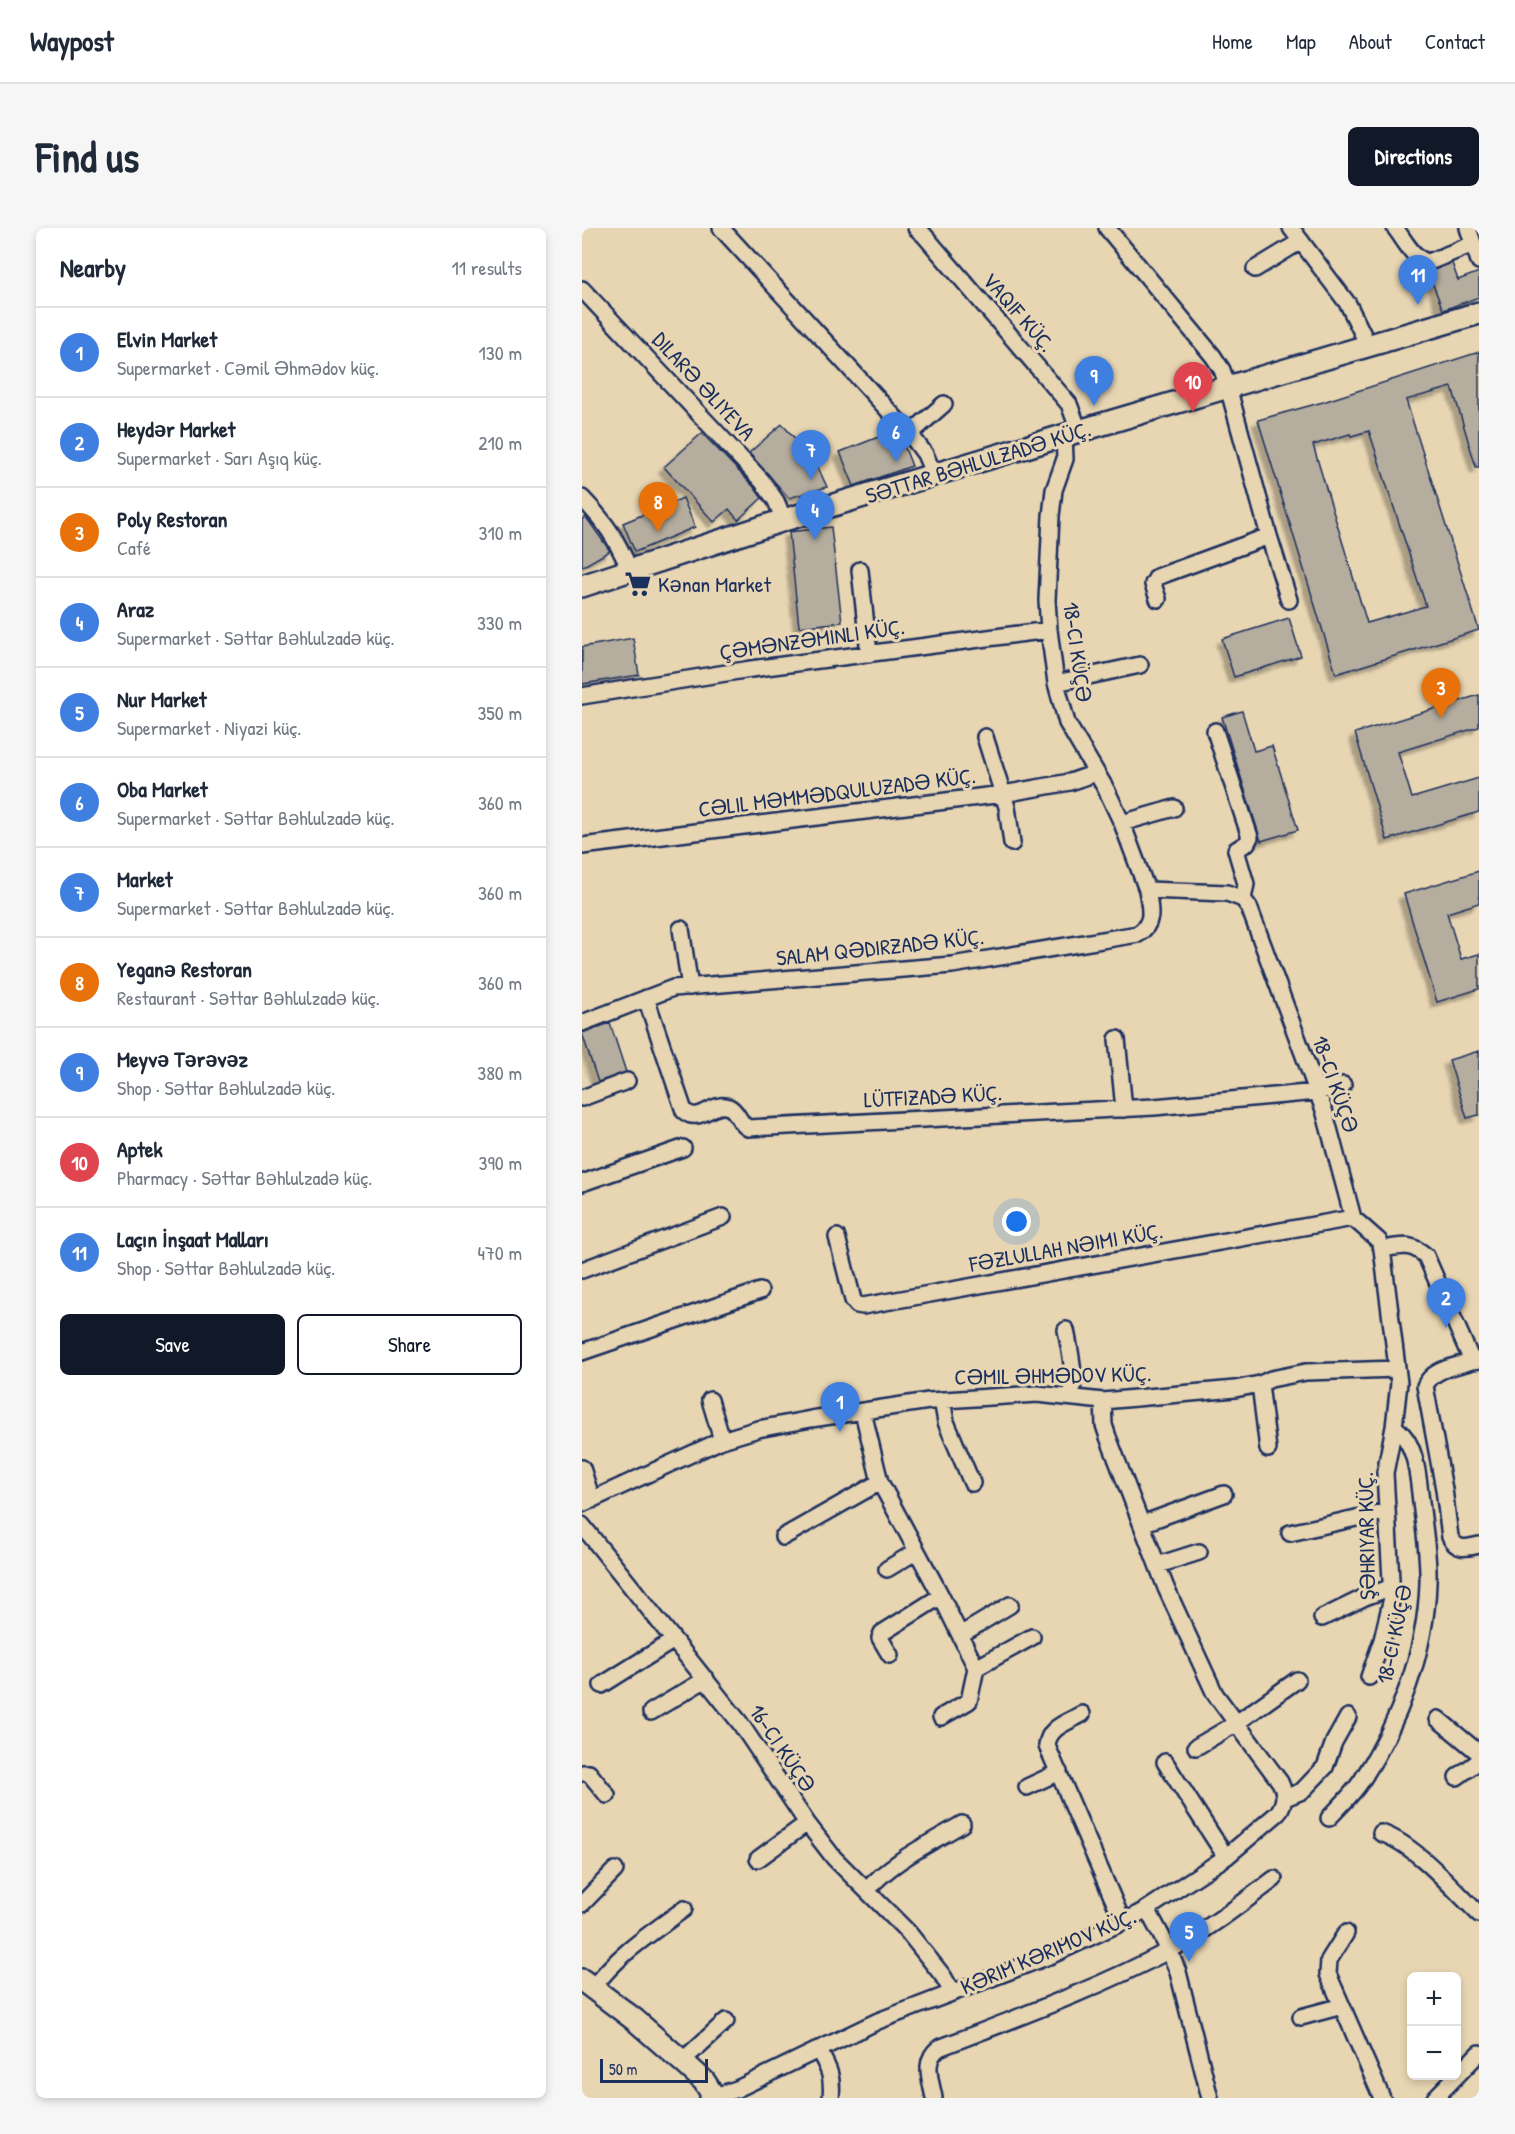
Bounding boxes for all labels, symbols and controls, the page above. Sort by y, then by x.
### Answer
text: Waypost [30,22,114,60]
text: Home [1212,27,1253,56]
text: Map [1286,27,1316,56]
text: About [1349,27,1392,56]
text: Contact [1425,27,1485,56]
button: Directions [1348,127,1479,186]
text: Find us [36,128,139,185]
text: Nearby [60,250,126,285]
text: 11 results [452,254,522,281]
pin: 11 [1398,256,1438,305]
street label: VAQIF KÜÇ. [976,266,1062,358]
text: Elvin Market [117,324,217,354]
street label: DILARƏ ƏLIYEVA [646,325,762,447]
text: 1 [76,339,83,366]
text: 130 m [479,339,522,366]
text: Supermarket · Cəmil Əhmədov küç. [117,354,379,381]
pin: 9 [1074,356,1114,406]
pin: 10 [1174,362,1212,412]
pin: 6 [876,412,916,462]
street label: SƏTTAR BƏHLULZADƏ KÜÇ. [862,413,1094,511]
text: Heydər Market [117,414,235,444]
text: 2 [75,429,84,456]
text: 210 m [478,429,522,456]
pin: 7 [792,430,830,480]
text: Supermarket · Sarı Aşıq küç. [117,444,322,471]
pin: 8 [638,482,678,532]
pin: 4 [796,490,834,540]
text: Poly Restoran [117,504,227,534]
text: 3 [75,519,84,546]
text: 310 m [479,519,522,546]
text: Café [117,534,151,561]
supermarket icon: Kənan Market [623,569,653,599]
place label: Kənan Market [658,569,771,599]
text: Araz [117,594,154,624]
street label: 18-CI KÜÇƏ [1056,600,1100,704]
text: 4 [76,609,83,636]
text: 330 m [477,609,522,636]
street label: ÇƏMƏNZƏMINLI KÜÇ. [718,611,906,667]
text: Supermarket · Səttar Bəhlulzadə küç. [117,624,395,651]
pin: 3 [1422,668,1460,718]
text: Nur Market [117,684,207,714]
text: 5 [75,699,84,726]
text: 350 m [477,699,522,726]
text: Supermarket · Niyazi küç. [117,714,301,741]
street label: CƏLIL MƏMMƏDQULUZADƏ KÜÇ. [697,760,977,824]
text: Oba Market [117,774,208,804]
text: 6 [76,789,83,816]
text: 360 m [478,789,522,816]
text: Supermarket · Səttar Bəhlulzadə küç. [117,804,395,831]
text: Market [117,864,173,894]
text: 7 [75,879,84,906]
text: 360 m [478,879,522,906]
text: Supermarket · Səttar Bəhlulzadə küç. [117,894,395,921]
street label: SALAM QƏDIRZADƏ KÜÇ. [775,921,985,973]
text: Yeganə Restoran [117,954,252,984]
text: 8 [75,969,84,996]
text: 360 m [478,969,522,996]
text: Restaurant · Səttar Bəhlulzadə küç. [117,984,380,1011]
street label: 18-CI KÜÇƏ [1305,1031,1367,1137]
text: Meyvə Tərəvəz [117,1044,248,1074]
text: 9 [76,1059,83,1086]
text: 380 m [477,1059,522,1086]
text: Shop · Səttar Bəhlulzadə küç. [117,1074,335,1101]
street label: LÜTFIZADƏ KÜÇ. [863,1077,1003,1115]
text: Aptek [117,1134,163,1164]
text: 10 [71,1149,88,1176]
text: 390 m [479,1149,522,1176]
text: Pharmacy · Səttar Bəhlulzadə küç. [117,1164,372,1191]
your location [1002,1207,1031,1236]
street label: FƏZLULLAH NƏIMI KÜÇ. [966,1215,1165,1279]
text: Laçın İnşaat Malları [117,1224,269,1254]
text: 11 [72,1239,87,1266]
text: 470 m [477,1239,522,1266]
text: Shop · Səttar Bəhlulzadə küç. [117,1254,335,1281]
pin: 2 [1426,1278,1466,1328]
button: Save [60,1314,285,1375]
button: Share [297,1314,522,1375]
street label: CƏMIL ƏHMƏDOV KÜÇ. [954,1358,1152,1392]
pin: 1 [820,1382,860,1432]
street label: ŞƏHRIYAR KÜÇ. [1350,1472,1382,1600]
street label: 18-CI KÜÇƏ [1369,1582,1419,1686]
street label: 16-CI KÜÇƏ [743,1698,823,1798]
street label: KƏRIM KƏRIMOV KÜÇ. [956,1901,1140,2001]
pin: 5 [1170,1912,1208,1962]
map controls [1407,1972,1461,2080]
button: + [1407,1972,1461,2026]
button: − [1407,2026,1461,2080]
scale bar [600,2056,708,2084]
text: 50 m [609,2058,638,2080]

